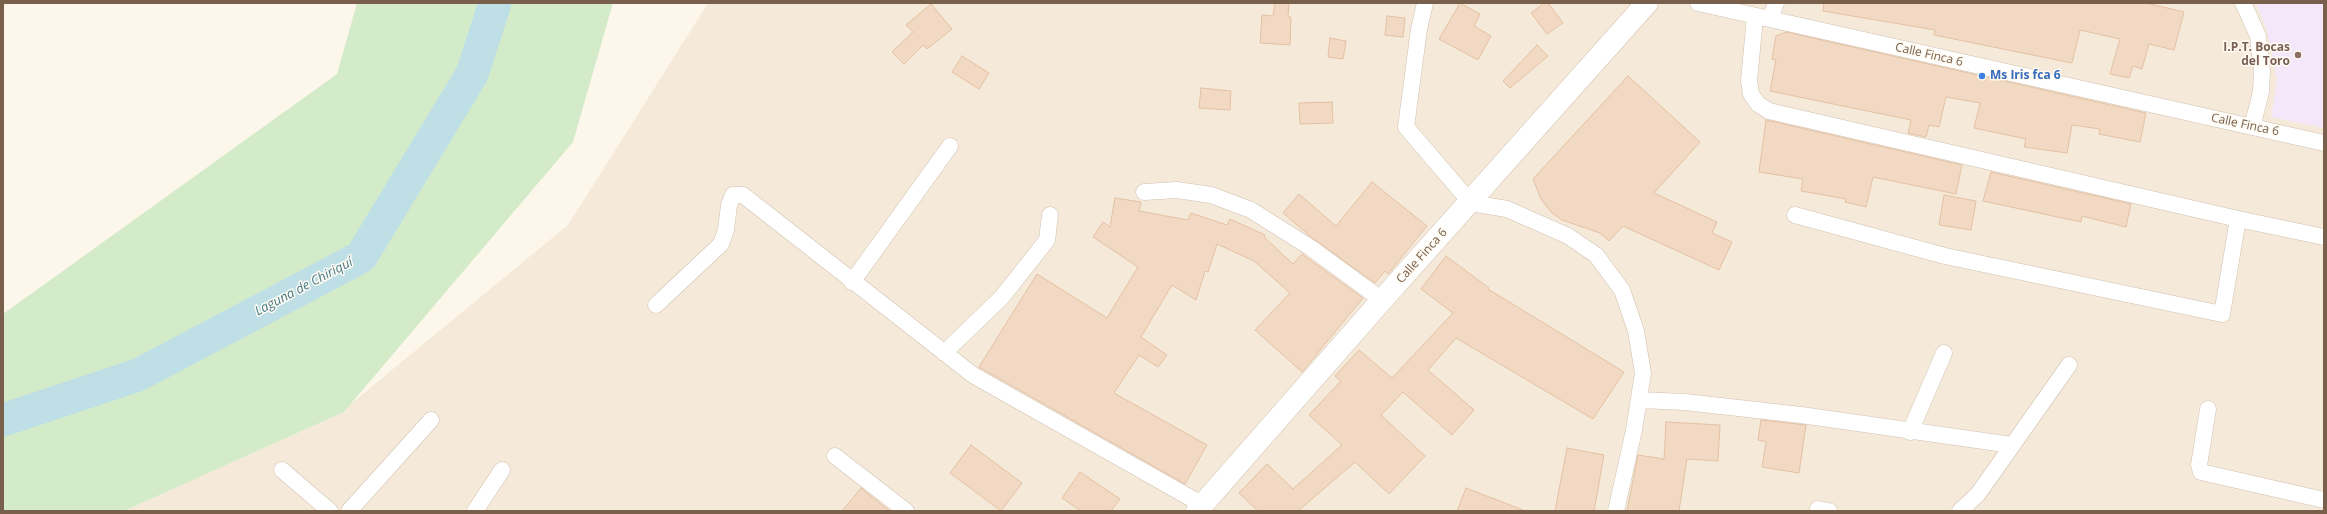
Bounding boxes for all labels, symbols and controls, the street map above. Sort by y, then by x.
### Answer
street label: Calle Finca 6 [1894,40,1964,70]
place label: I.P.T. Bocas del Toro [2223,41,2290,69]
marker: I.P.T. Bocas del Toro [2293,50,2303,60]
place label: Ms Iris fca 6 [1990,69,2061,83]
marker: Ms Iris fca 6 [1977,71,1987,81]
street label: Calle Finca 6 [2210,111,2280,139]
street label: Calle Finca 6 [1394,226,1450,286]
water label: Laguna de Chiriquí [252,255,356,319]

